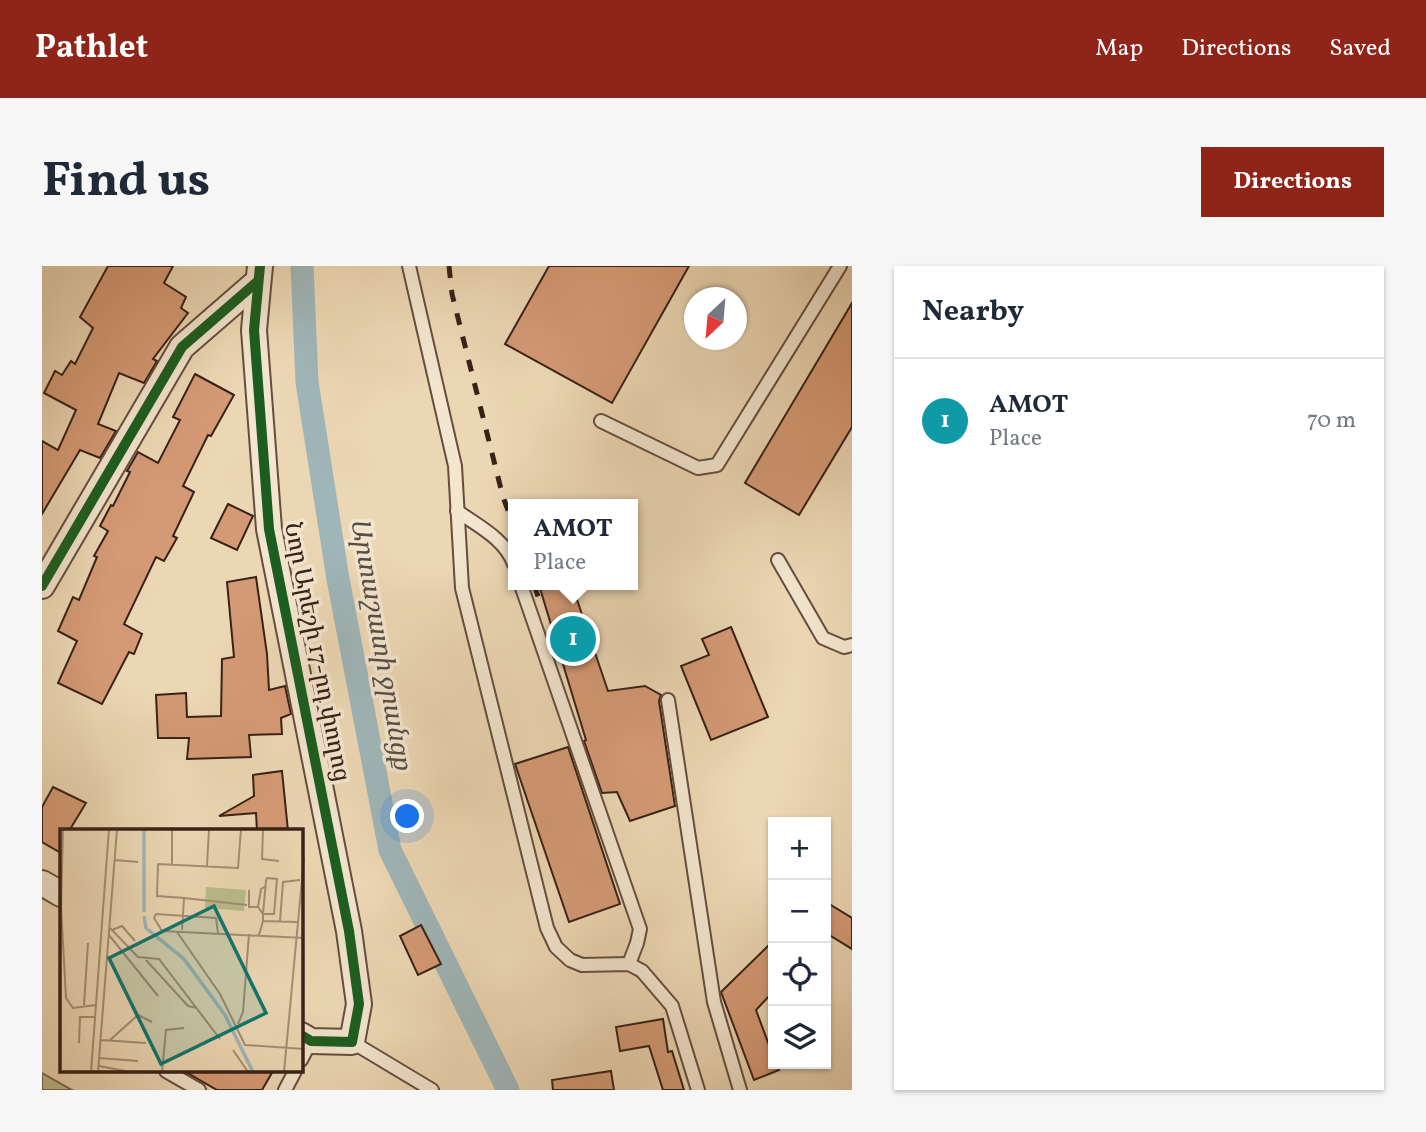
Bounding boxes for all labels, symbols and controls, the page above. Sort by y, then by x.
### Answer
text: Pathlet [35,26,148,72]
text: Map [1095,32,1143,66]
text: Directions [1181,32,1291,66]
text: Saved [1329,32,1391,66]
button: Directions [1201,147,1384,217]
text: Find us [42,148,210,217]
north arrow [684,287,747,350]
text: Nearby [922,291,1024,333]
text: AMOT [989,387,1068,423]
text: 1 [940,405,950,437]
text: 70 m [1307,405,1356,437]
text: Place [989,423,1042,455]
popup [508,499,638,590]
text: AMOT [533,511,613,547]
water label: Արտաշատի ջրանցք [340,515,420,775]
street label: Նոր Արեշի 17-րդ փողոց [274,519,358,785]
text: Place [533,547,586,579]
pin: 1 [550,613,596,665]
your location [390,799,424,833]
map controls [768,817,831,1069]
button: + [768,817,831,880]
inset map [60,829,303,1072]
button: − [768,880,831,943]
button: locate [768,943,831,1006]
button: layers [768,1006,831,1069]

